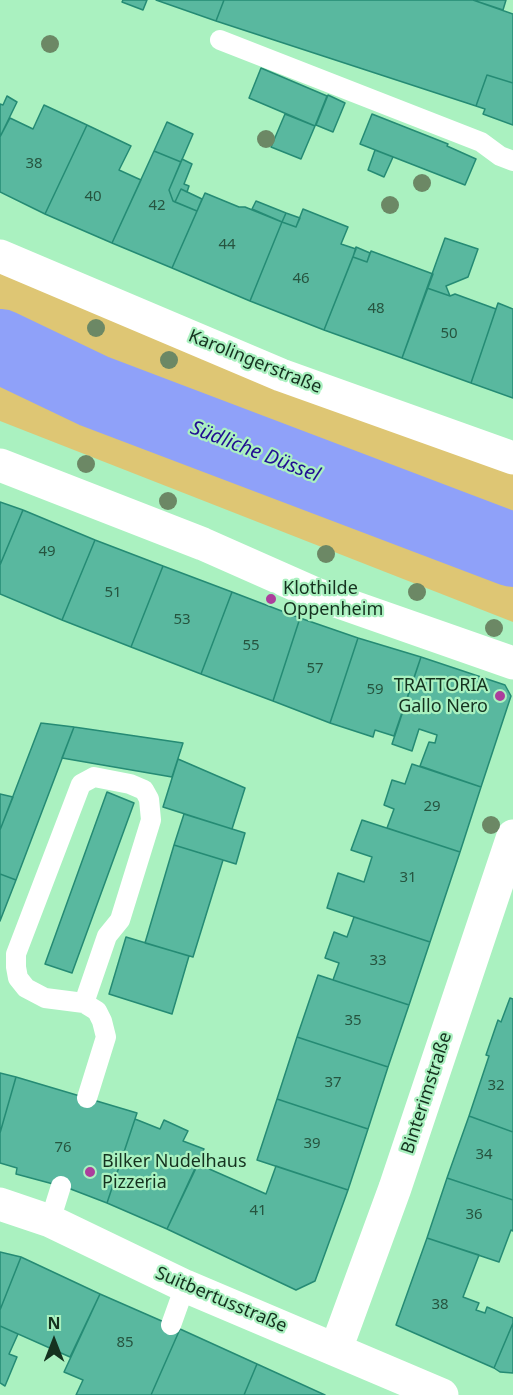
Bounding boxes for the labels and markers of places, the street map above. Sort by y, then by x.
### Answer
place label: Klothilde Oppenheim [283,578,383,620]
marker: Klothilde Oppenheim [264,592,278,606]
place label: TRATTORIA Gallo Nero [394,675,488,718]
marker: TRATTORIA Gallo Nero [493,689,507,703]
place label: Bilker Nudelhaus Pizzeria [102,1151,247,1194]
marker: Bilker Nudelhaus Pizzeria [83,1165,97,1179]

